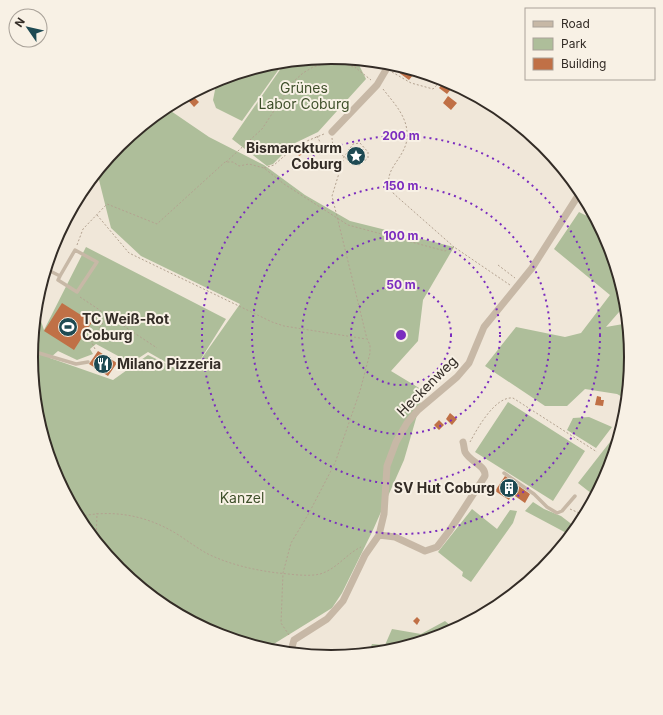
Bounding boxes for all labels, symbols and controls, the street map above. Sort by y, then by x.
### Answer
north arrow [8,8,48,48]
legend [525,8,655,80]
text: N [12,15,28,30]
text: Road [561,16,590,31]
text: Park [561,36,587,51]
text: Building [561,56,606,71]
park label: Grünes Labor Coburg [258,79,350,112]
text: 200 m [382,128,420,143]
place label: Bismarckturm Coburg [246,139,342,172]
place icon: Bismarckturm Coburg [345,145,367,167]
text: 150 m [384,178,418,193]
text: 100 m [383,228,419,243]
text: 50 m [386,277,416,292]
place label: TC Weiß-Rot Coburg [82,310,169,343]
sports icon: TC Weiß-Rot Coburg [57,316,79,338]
centre of rings [394,328,408,342]
street label: Heckenweg [393,352,460,419]
restaurant icon: Milano Pizzeria [92,353,114,375]
place label: Milano Pizzeria [117,355,221,372]
building icon: SV Hut Coburg [498,477,520,499]
place label: SV Hut Coburg [394,479,495,496]
park label: Kanzel [220,489,264,506]

